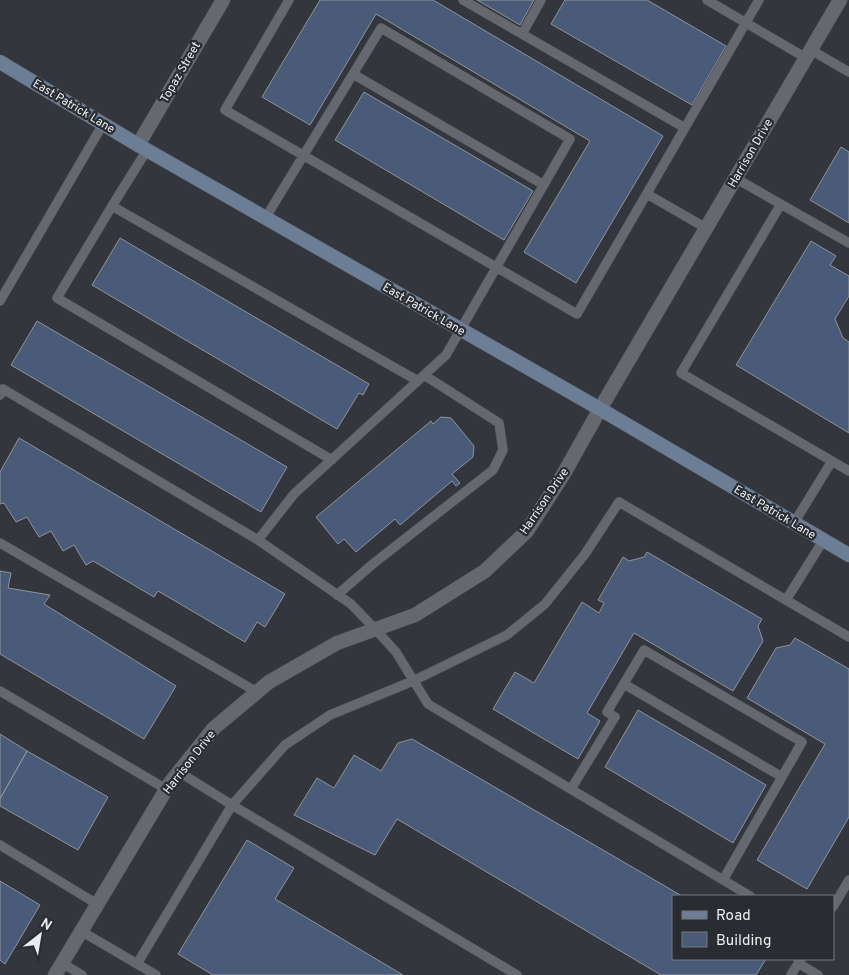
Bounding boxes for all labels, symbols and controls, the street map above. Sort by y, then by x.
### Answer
street label: Topaz Street [157,39,205,106]
street label: East Patrick Lane [29,76,118,138]
street label: Harrison Drive [725,116,777,191]
street label: East Patrick Lane [379,280,468,340]
street label: Harrison Drive [517,465,573,538]
street label: East Patrick Lane [730,482,819,544]
street label: Harrison Drive [160,727,220,798]
legend [672,895,834,960]
text: Road [716,907,751,926]
north arrow [15,910,65,960]
text: N [37,915,55,935]
text: Building [716,932,771,951]

